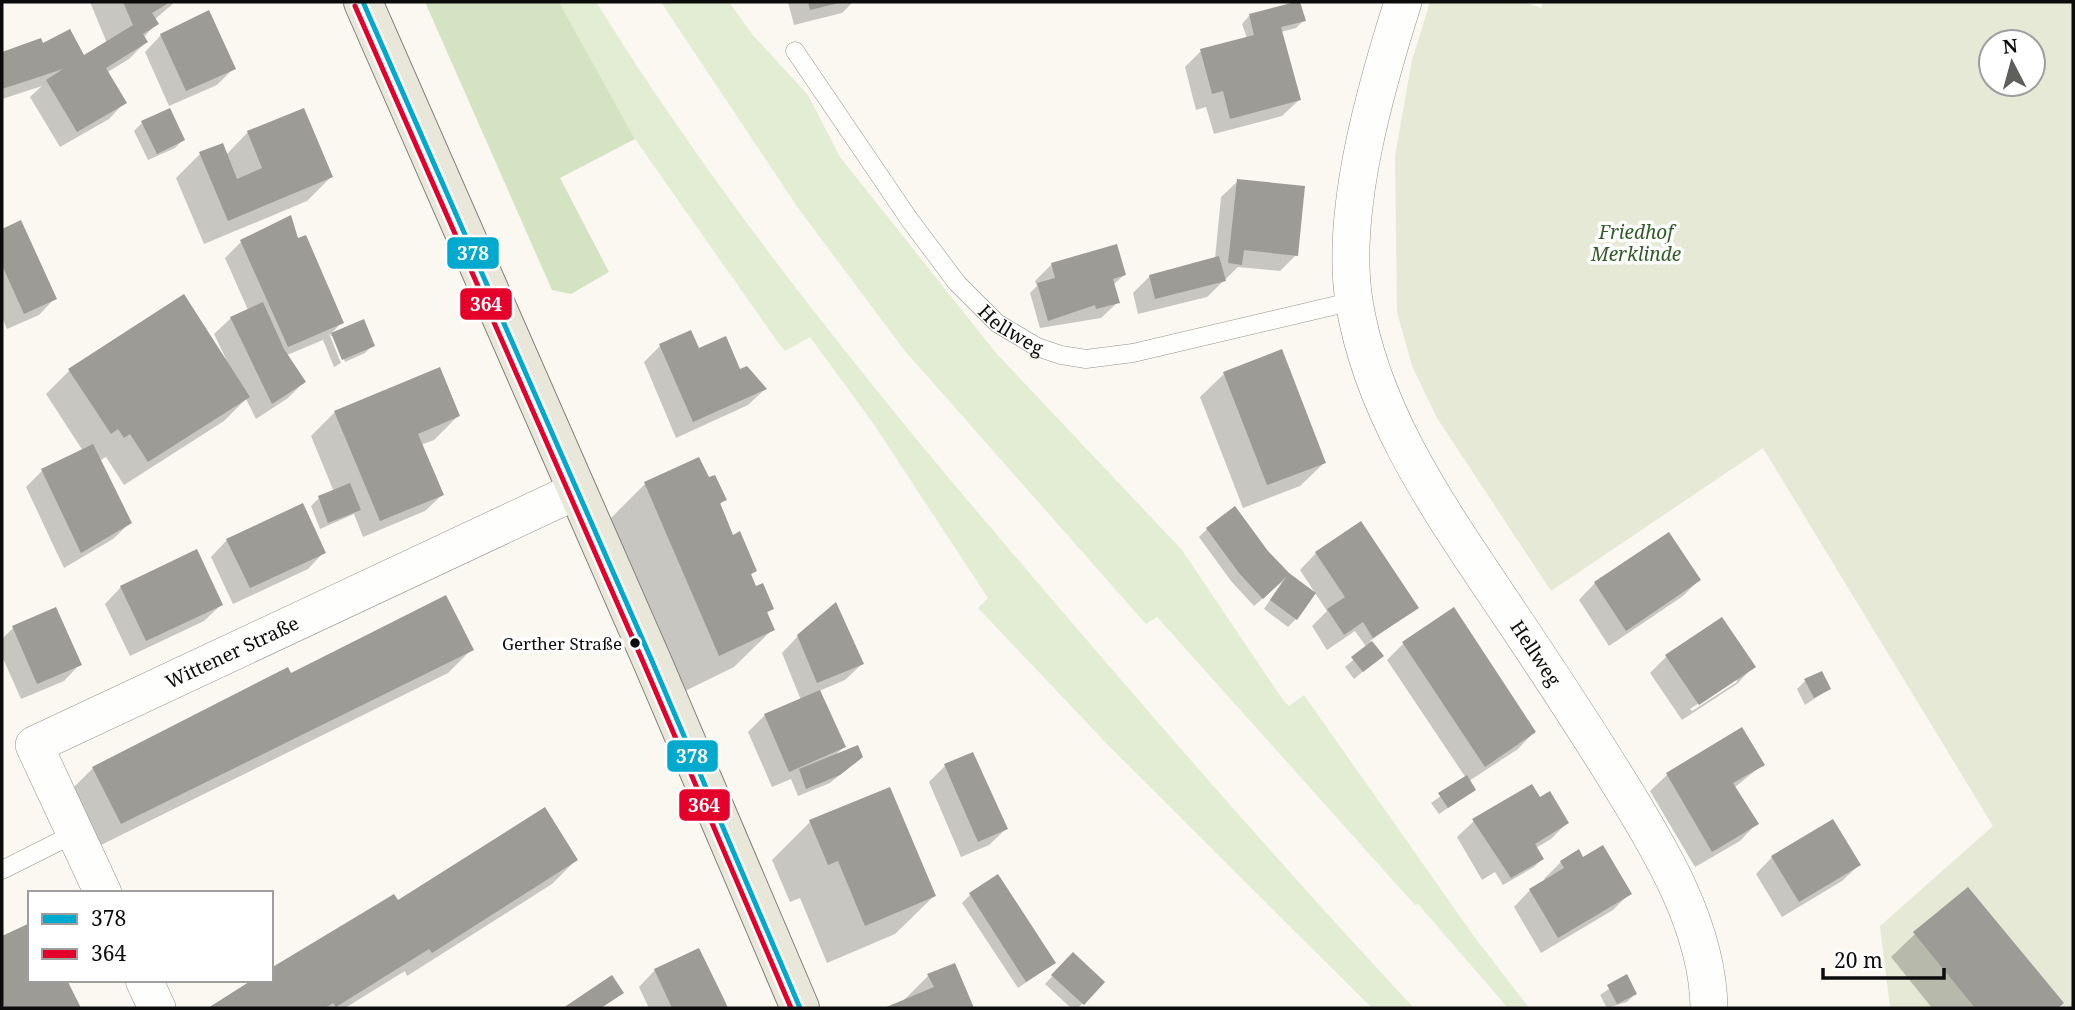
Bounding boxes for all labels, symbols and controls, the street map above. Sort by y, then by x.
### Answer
north arrow [1977,28,2047,98]
text: N [2001,32,2019,60]
park label: Friedhof Merklinde [1590,219,1681,267]
line badge: 378 [446,236,500,270]
text: 378 [457,240,489,266]
line badge: 364 [459,287,513,321]
text: 364 [470,291,502,317]
street label: Hellweg [973,299,1046,361]
street label: Wittener Straße [161,610,303,695]
street label: Hellweg [1505,615,1567,691]
place label: Gerther Straße [502,632,622,655]
marker: Gerther Straße [628,636,642,650]
line badge: 378 [666,739,719,773]
text: 378 [676,743,708,769]
line badge: 364 [678,788,731,822]
text: 364 [688,792,720,818]
legend [28,891,273,982]
text: 378 [91,904,126,932]
scale bar [1823,936,1944,980]
text: 364 [91,939,126,967]
text: 20 m [1834,946,1883,974]

